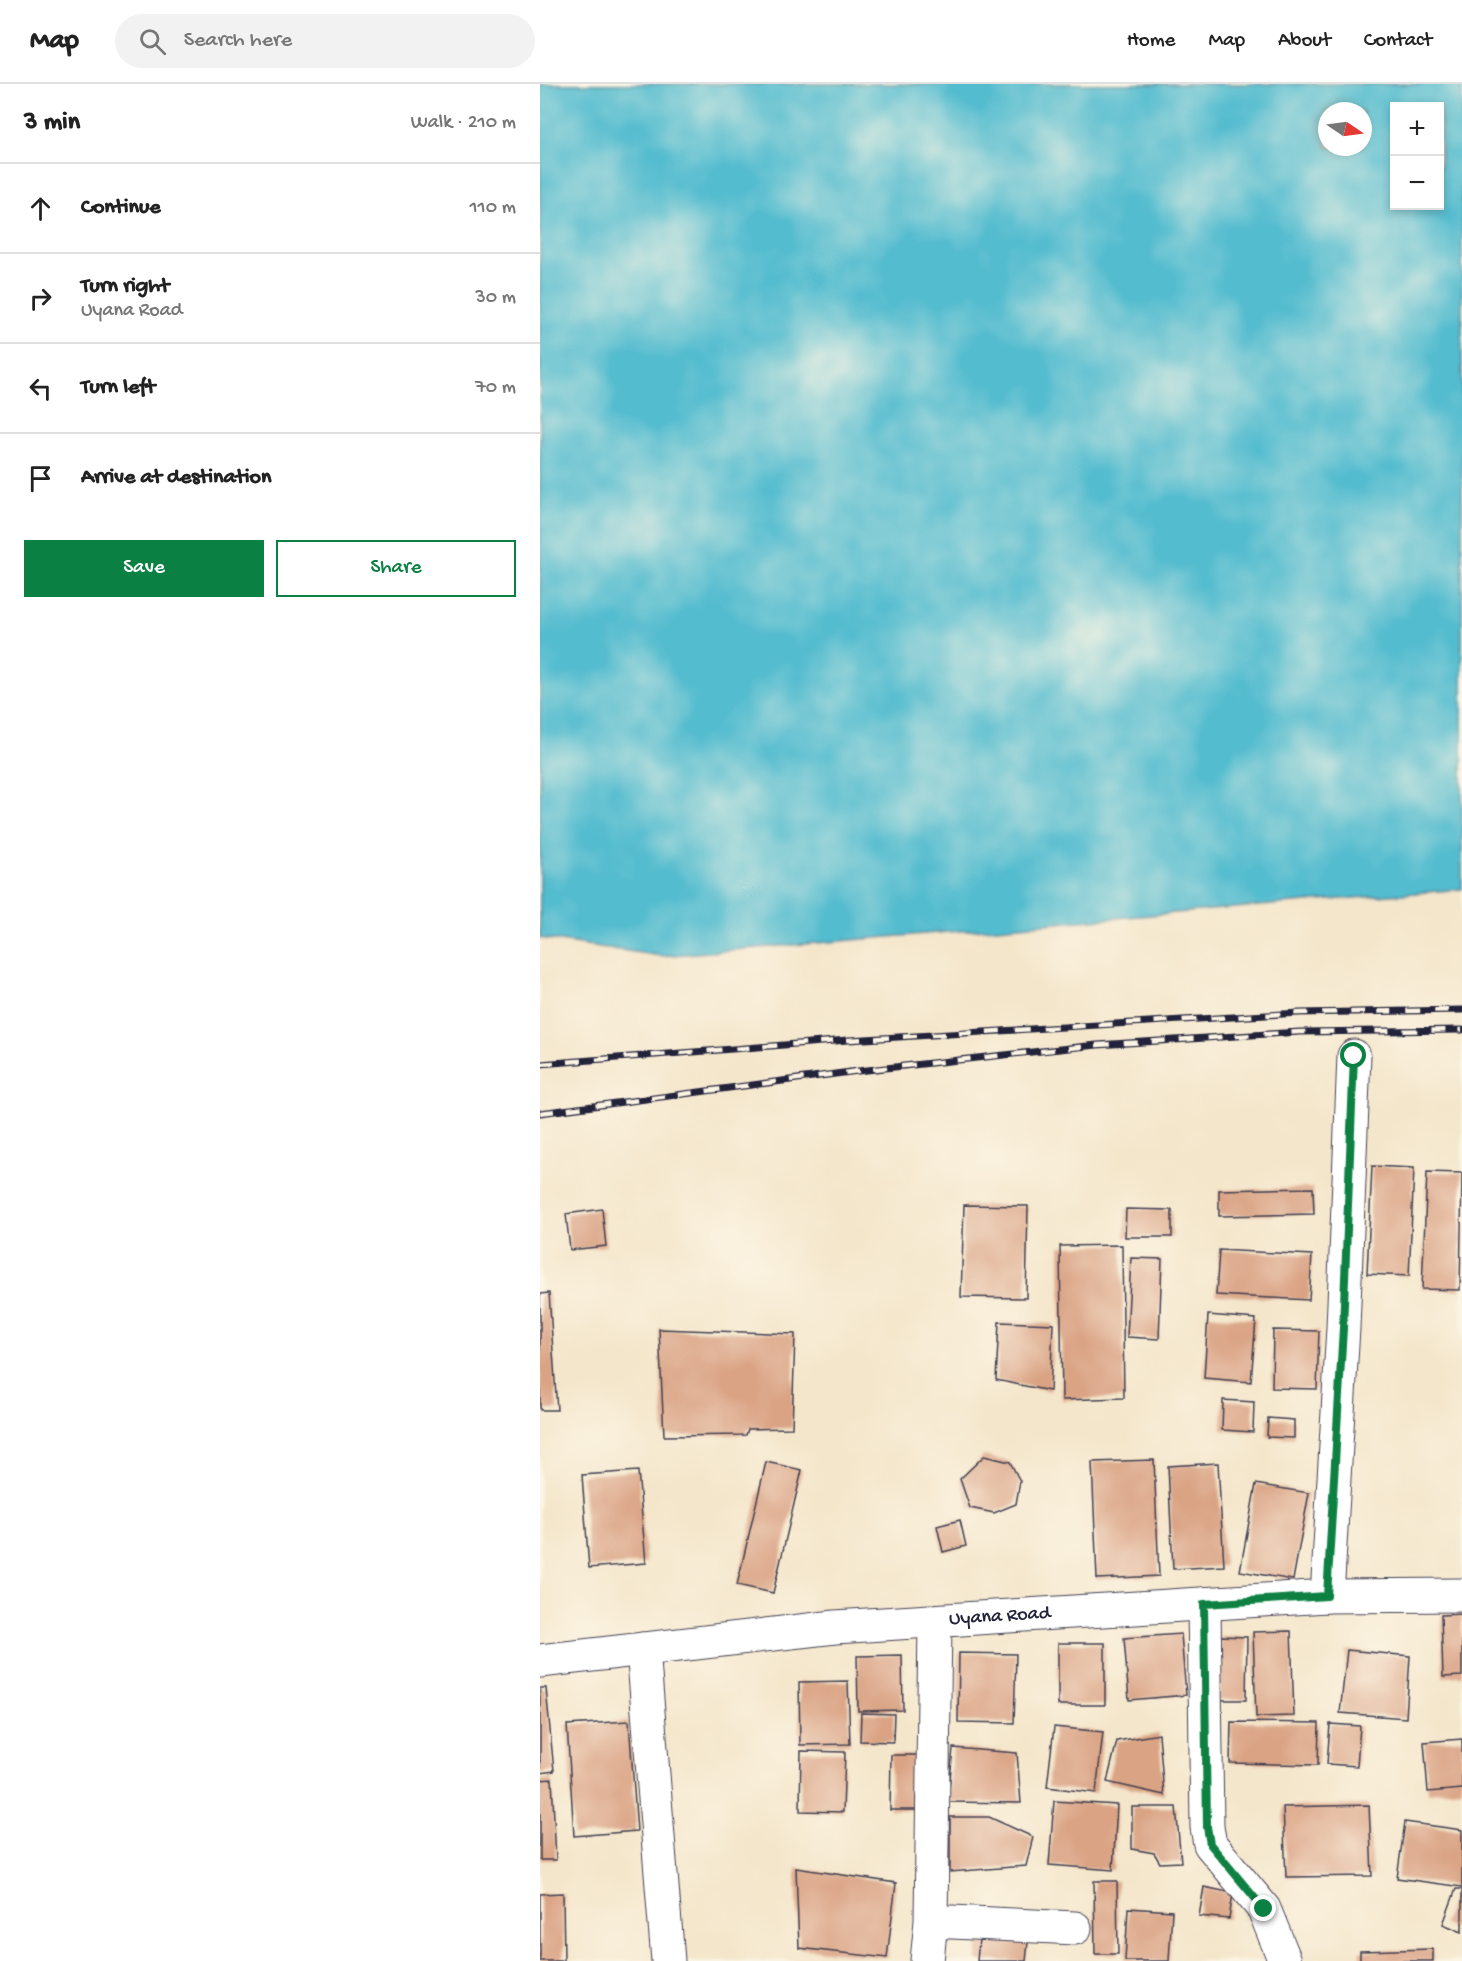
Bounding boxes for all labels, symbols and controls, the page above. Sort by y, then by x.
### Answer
search box [115,14,535,68]
text: Map [30,25,79,58]
icon: search [136,25,169,58]
text: Search here [184,28,292,54]
text: Home [1127,29,1175,54]
text: Map [1208,29,1245,54]
text: About [1278,29,1331,54]
text: Contact [1364,29,1432,54]
north arrow [1318,102,1372,156]
map controls [1390,102,1444,210]
button: + [1390,102,1444,156]
text: 3 min [24,108,80,139]
text: Walk · 210 m [411,112,516,135]
button: − [1390,156,1444,210]
icon: ahead [24,192,57,225]
text: Continue [81,195,161,221]
text: 110 m [470,197,516,220]
text: Turn right [81,274,169,300]
icon: right [24,282,57,315]
text: 30 m [475,287,516,310]
text: Uyana Road [81,300,183,323]
icon: left [24,372,57,405]
text: Turn left [81,375,155,401]
text: 70 m [475,377,516,400]
icon: arrive [24,462,57,495]
text: Arrive at destination [81,465,271,491]
button: Save [24,540,264,597]
button: Share [276,540,516,597]
route start [1340,1042,1366,1068]
street label: Uyana Road [948,1602,1053,1631]
route end [1250,1895,1276,1921]

